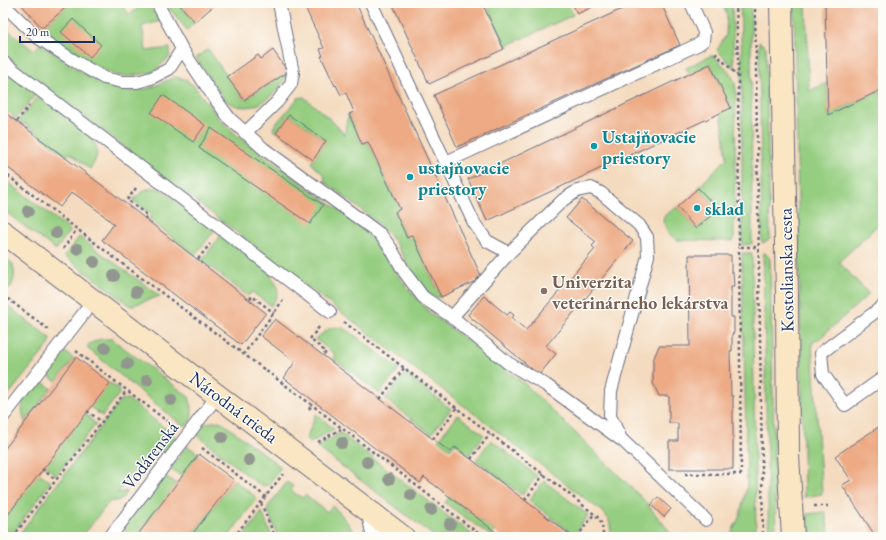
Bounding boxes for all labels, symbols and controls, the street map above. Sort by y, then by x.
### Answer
scale bar [20,18,94,44]
text: 20 m [26,24,50,40]
place label: Ustajňovacie priestory [602,125,697,169]
marker: Ustajňovacie priestory [589,141,599,151]
place label: ustajňovacie priestory [418,156,510,200]
marker: ustajňovacie priestory [405,172,415,182]
place label: sklad [705,197,744,220]
marker: sklad [692,203,702,213]
street label: Kostolianska cesta [773,207,799,332]
place label: Univerzita veterinárneho lekárstva [552,270,729,314]
marker: Univerzita veterinárneho lekárstva [539,286,549,296]
street label: Národná trieda [185,366,283,448]
street label: Vodárenská [117,416,184,494]

